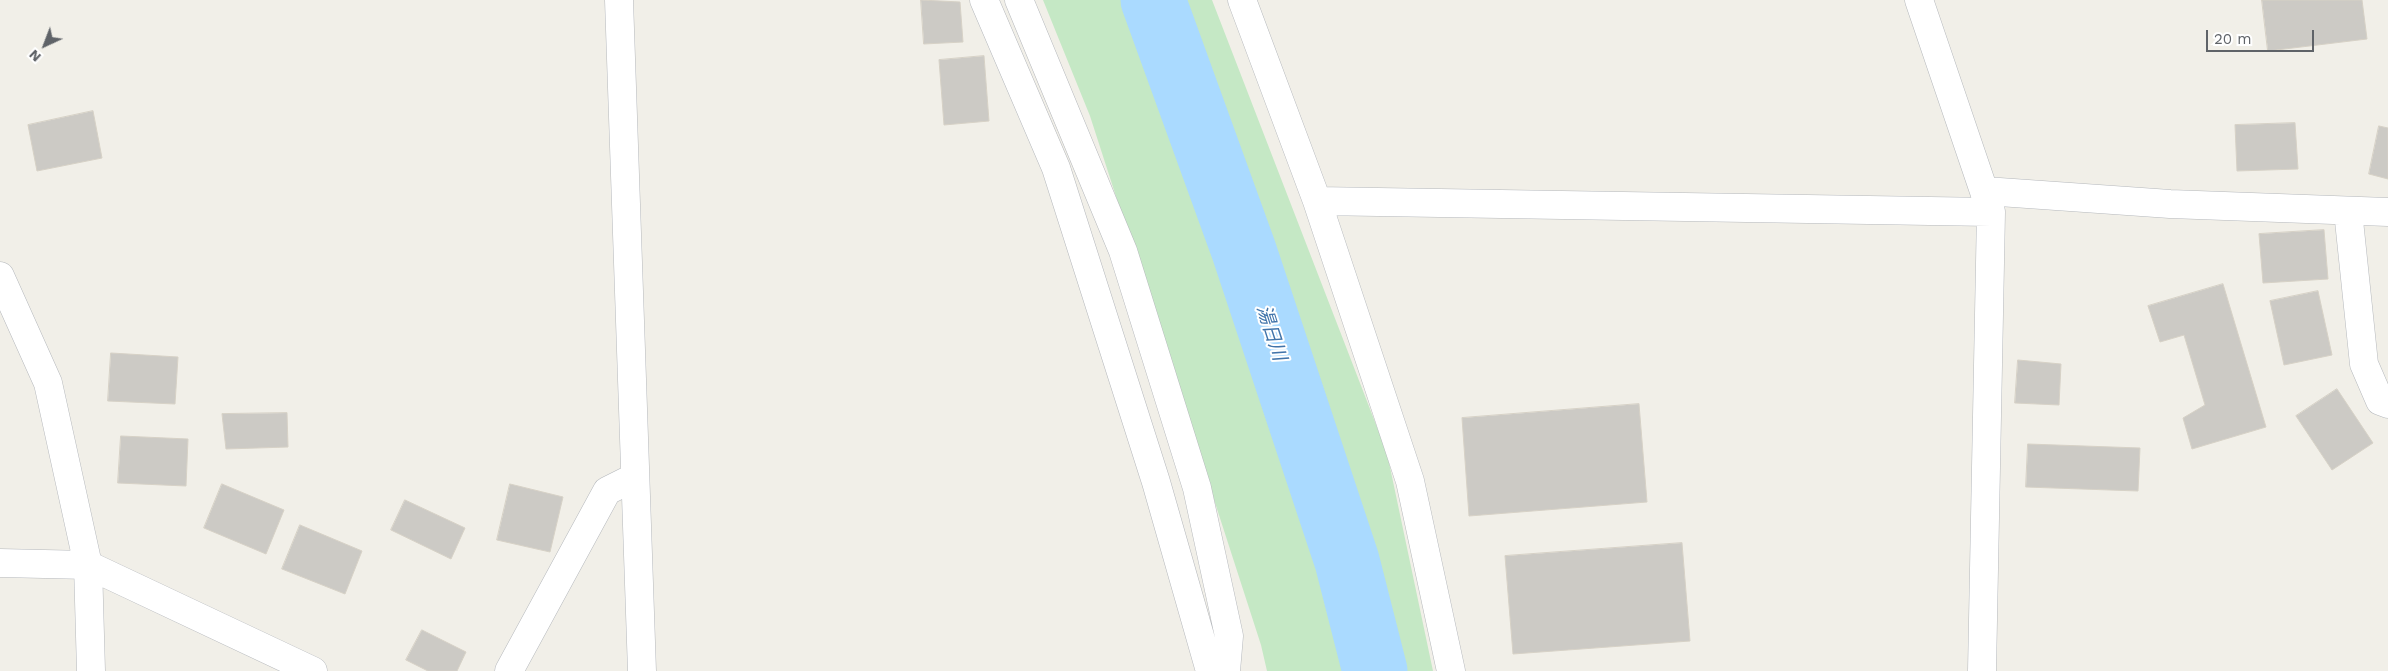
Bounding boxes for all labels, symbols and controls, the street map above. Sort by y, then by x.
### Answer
north arrow [20,20,70,70]
scale bar [2208,20,2316,52]
text: 20 m [2214,30,2252,48]
text: N [26,47,44,65]
water label: 湯日川 [1251,302,1291,364]

